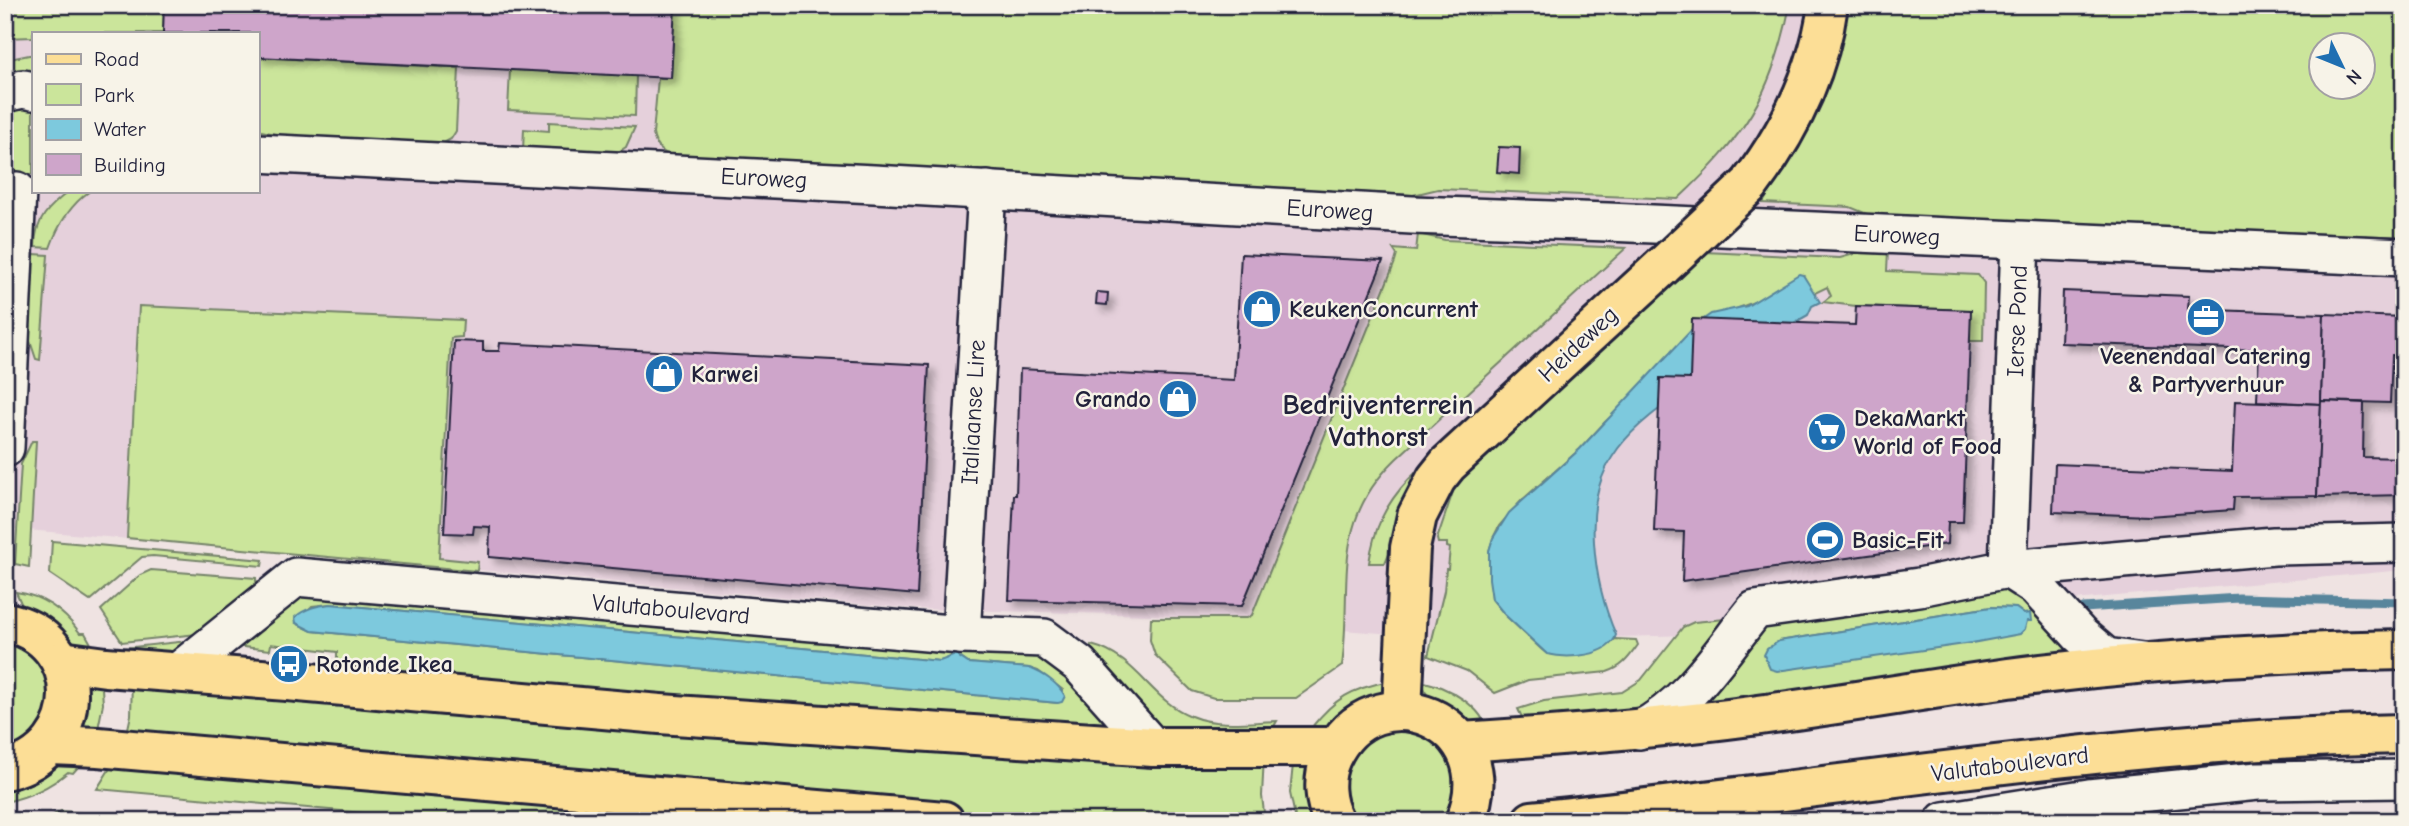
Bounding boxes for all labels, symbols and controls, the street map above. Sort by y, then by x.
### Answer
legend [32,32,259,192]
north arrow [2308,32,2378,102]
text: Road [94,47,139,71]
text: N [2341,65,2366,89]
text: Park [94,83,134,107]
text: Water [94,117,147,141]
text: Building [94,153,166,177]
street label: Euroweg [720,162,808,194]
street label: Euroweg [1286,193,1374,227]
street label: Euroweg [1853,219,1941,251]
street label: Ierse Pond [2001,265,2033,377]
shop icon: KeukenConcurrent [1241,288,1283,330]
place label: KeukenConcurrent [1289,295,1479,323]
office icon: Veenendaal Catering & Partyverhuur [2185,296,2227,338]
street label: Heideweg [1533,300,1623,388]
street label: Italiaanse Lire [955,339,991,485]
place label: Veenendaal Catering & Partyverhuur [2100,342,2312,398]
shop icon: Karwei [643,353,685,395]
place label: Karwei [691,360,759,388]
shop icon: Grando [1157,378,1199,420]
place label: Grando [1075,385,1151,413]
district label: Bedrijventerrein Vathorst [1283,389,1474,453]
place label: DekaMarkt World of Food [1854,404,2002,460]
supermarket icon: DekaMarkt World of Food [1806,411,1848,453]
sports icon: Basic-Fit [1804,519,1846,561]
place label: Basic-Fit [1852,526,1945,554]
street label: Valutaboulevard [591,588,751,630]
bus stop icon: Rotonde Ikea [268,643,310,685]
place label: Rotonde Ikea [316,650,453,678]
street label: Valutaboulevard [1930,740,2090,788]

